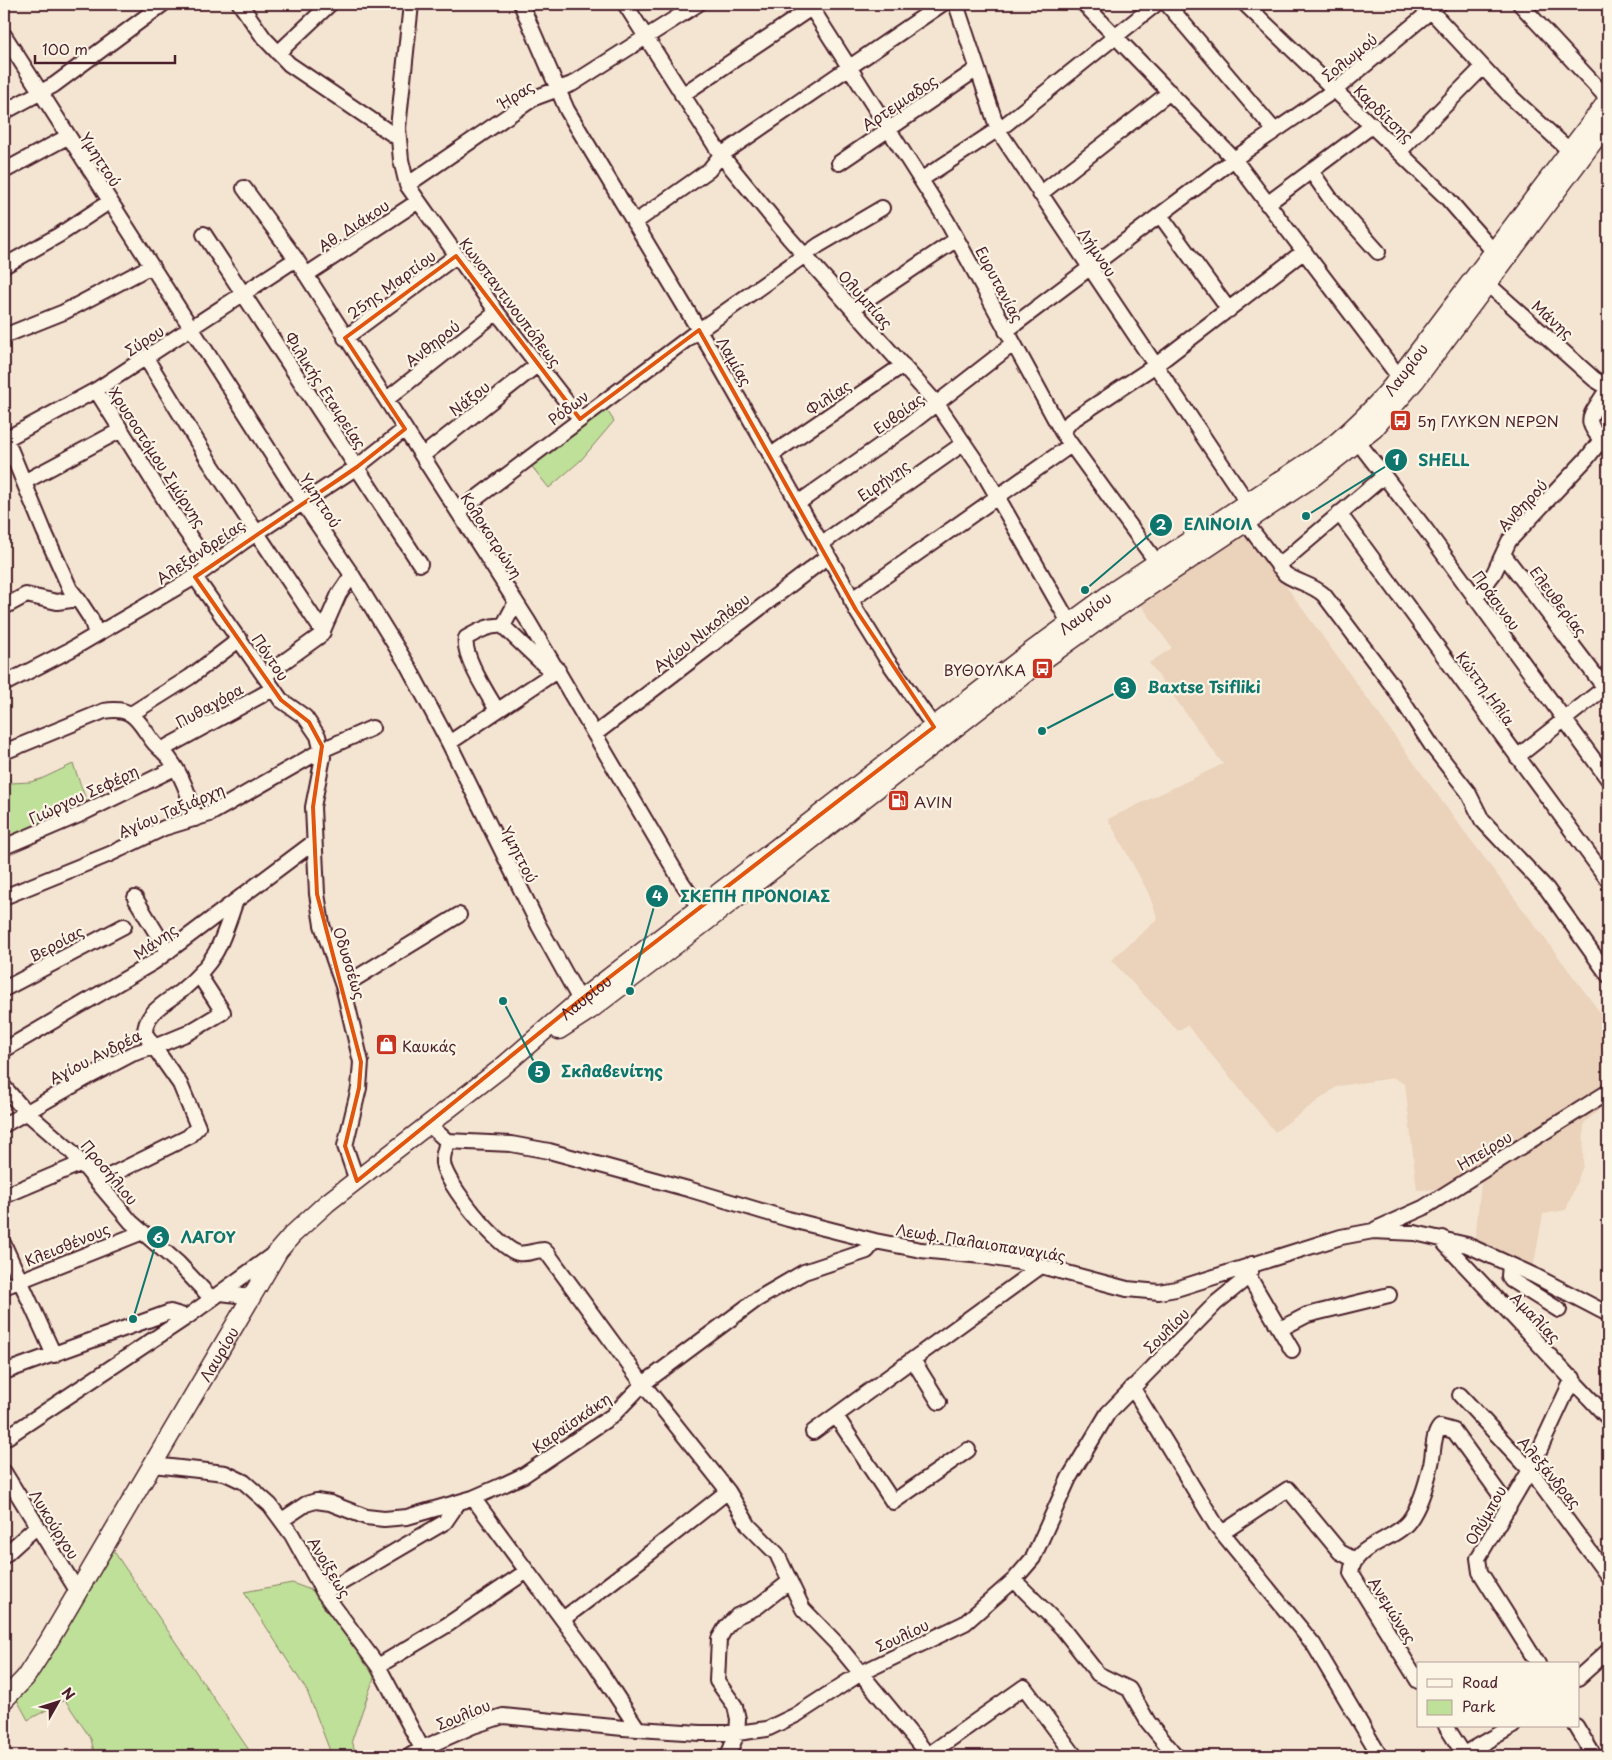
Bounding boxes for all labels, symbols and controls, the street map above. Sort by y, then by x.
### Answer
street label: Σολωμού [1316,27,1382,87]
scale bar [35,32,175,64]
text: 100 m [42,37,88,60]
street label: Αρτεμιαδος [857,68,942,136]
street label: Ήρας [492,74,538,115]
street label: Καρδίτσης [1349,79,1419,148]
street label: Υμηττού [75,127,127,191]
street label: Αθ. Διάκου [313,193,393,257]
street label: Λήμνου [1073,223,1123,281]
street label: Κωνσταντινουπόλεως [455,232,568,372]
street label: Ευρυτανίας [970,242,1030,327]
street label: 25ης Μαρτίου [342,244,440,324]
street label: Ολυμπίας [833,265,899,334]
street label: Μάνης [1527,294,1579,344]
street label: Ανθηρού [400,314,464,372]
street label: Σύρου [120,319,168,361]
street label: Φιλικής Εταιρείας [279,327,373,453]
street label: Λαμίας [712,332,758,390]
street label: Λαυρίου [1378,338,1432,400]
street label: Φιλίας [801,373,855,421]
street label: Νάξου [444,375,494,421]
street label: Χρυσοστόμου Σμύρνης [104,382,212,532]
street label: Ρόδων [543,384,593,430]
street label: Ευβοίας [868,387,928,439]
bus stop icon: 5η ΓΛΥΚΏΝ ΝΕΡΏΝ [1389,408,1413,432]
place label: 5η ΓΛΥΚΏΝ ΝΕΡΏΝ [1417,409,1559,432]
callout: SHELL [1384,445,1480,476]
text: 1 [1392,447,1400,470]
text: SHELL [1418,447,1470,471]
street label: Ειρήνης [852,453,914,506]
street label: Υμηττού [295,468,347,532]
street label: Ανθηρού [1492,474,1552,536]
street label: Κολοκοτρώνη [455,487,529,583]
callout: ΕΛΙΝΟΙΛ [1149,509,1262,540]
text: ΕΛΙΝΟΙΛ [1184,511,1252,535]
text: 2 [1156,512,1167,535]
street label: Αλεξανδρείας [151,513,249,589]
street label: Ελευθερίας [1525,561,1593,641]
street label: Πράσινου [1467,565,1527,635]
street label: Λαυρίου [1053,585,1115,639]
street label: Αγίου Νικολάου [648,587,754,677]
street label: Πόντου [247,629,295,685]
street label: Κώττη Ηλία [1451,646,1521,730]
bus stop icon: ΒΥΘΟΥΛΚΑ [1030,657,1054,681]
place label: ΒΥΘΟΥΛΚΑ [944,658,1026,681]
callout: Baxtse Tsifliki [1113,672,1271,703]
text: Baxtse Tsifliki [1147,674,1261,698]
text: 3 [1120,675,1130,698]
street label: Πυθαγόρα [171,677,247,733]
street label: Γιώργου Σεφέρη [24,758,142,830]
street label: Αγίου Ταξιάρχη [114,777,228,843]
fuel station icon: AVIN [886,789,910,813]
place label: AVIN [914,790,952,813]
street label: Υμηττού [496,822,544,886]
callout: ΣΚΕΠΗ ΠΡΟΝΟΙΑΣ [644,881,840,912]
text: 4 [652,883,662,906]
text: ΣΚΕΠΗ ΠΡΟΝΟΙΑΣ [680,883,830,907]
street label: Μάνης [128,917,182,965]
street label: Βεροίας [25,919,88,967]
street label: Οδυσσέως [328,924,372,1002]
street label: Λαυρίου [554,969,616,1024]
street label: Αγίου Ανδρέα [45,1023,145,1089]
shop icon: Καυκάς [374,1033,398,1057]
place label: Καυκάς [402,1034,456,1057]
callout: Σκλαβενίτης [526,1056,673,1087]
text: Σκλαβενίτης [561,1058,663,1082]
text: 5 [534,1059,544,1082]
street label: Ηπείρου [1452,1125,1516,1175]
street label: Προσήλιου [76,1135,144,1209]
street label: Κλεισθένους [21,1216,113,1271]
street label: Λεωφ. Παλαιοπαναγιάς [894,1217,1068,1267]
callout: ΛΑΓΟΥ [145,1222,245,1253]
text: ΛΑΓΟΥ [181,1224,236,1248]
text: 6 [153,1225,164,1248]
street label: Αμαλίας [1506,1286,1566,1348]
street label: Σουλίου [1138,1302,1194,1358]
street label: Λαυρίου [193,1322,243,1385]
street label: Καραϊσκάκη [527,1386,615,1458]
street label: Αλεξάνδρας [1513,1431,1587,1513]
street label: Ολύμπου [1459,1481,1511,1549]
street label: Λυκούργου [25,1485,85,1563]
street label: Ανοίξεως [303,1532,357,1602]
street label: Ανεμώνας [1363,1572,1423,1648]
street label: Σουλίου [872,1613,932,1657]
legend [1417,1662,1580,1728]
text: Road [1462,1670,1498,1693]
north arrow [32,1678,82,1728]
text: N [57,1683,80,1704]
street label: Σουλίου [432,1693,494,1735]
text: Park [1462,1694,1496,1717]

